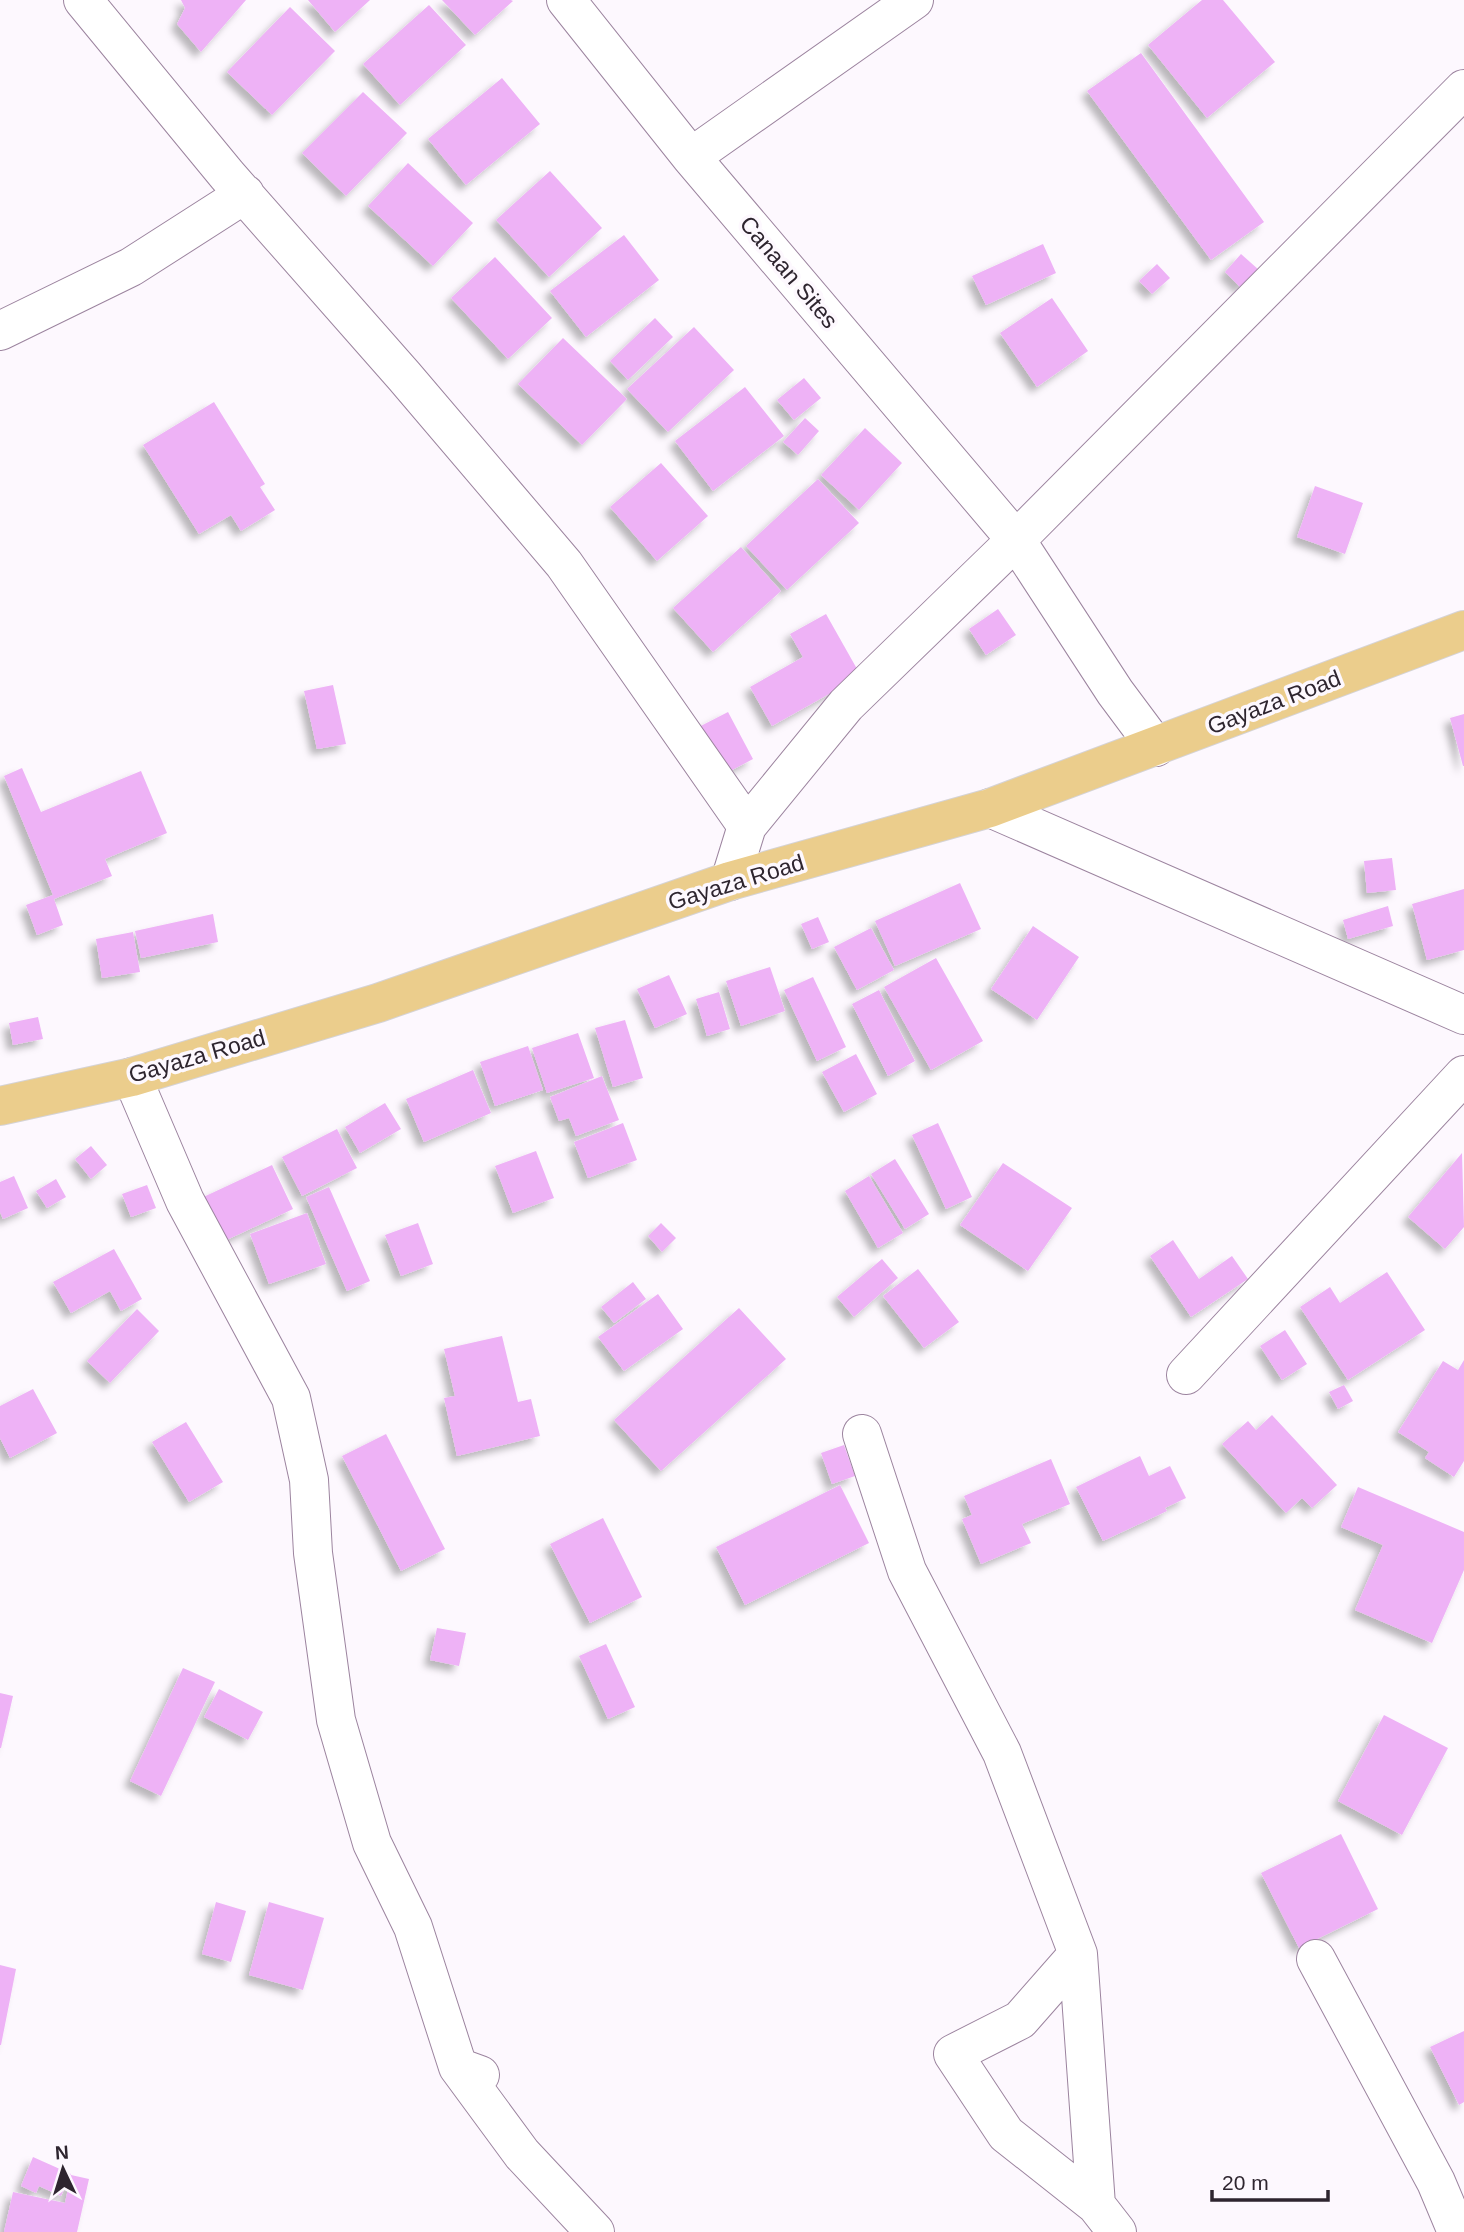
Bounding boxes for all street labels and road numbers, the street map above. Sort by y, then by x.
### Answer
street label: Canaan Sites [735,211,843,333]
street label: Gayaza Road [1204,665,1344,739]
street label: Gayaza Road [665,849,807,915]
street label: Gayaza Road [126,1024,268,1088]

